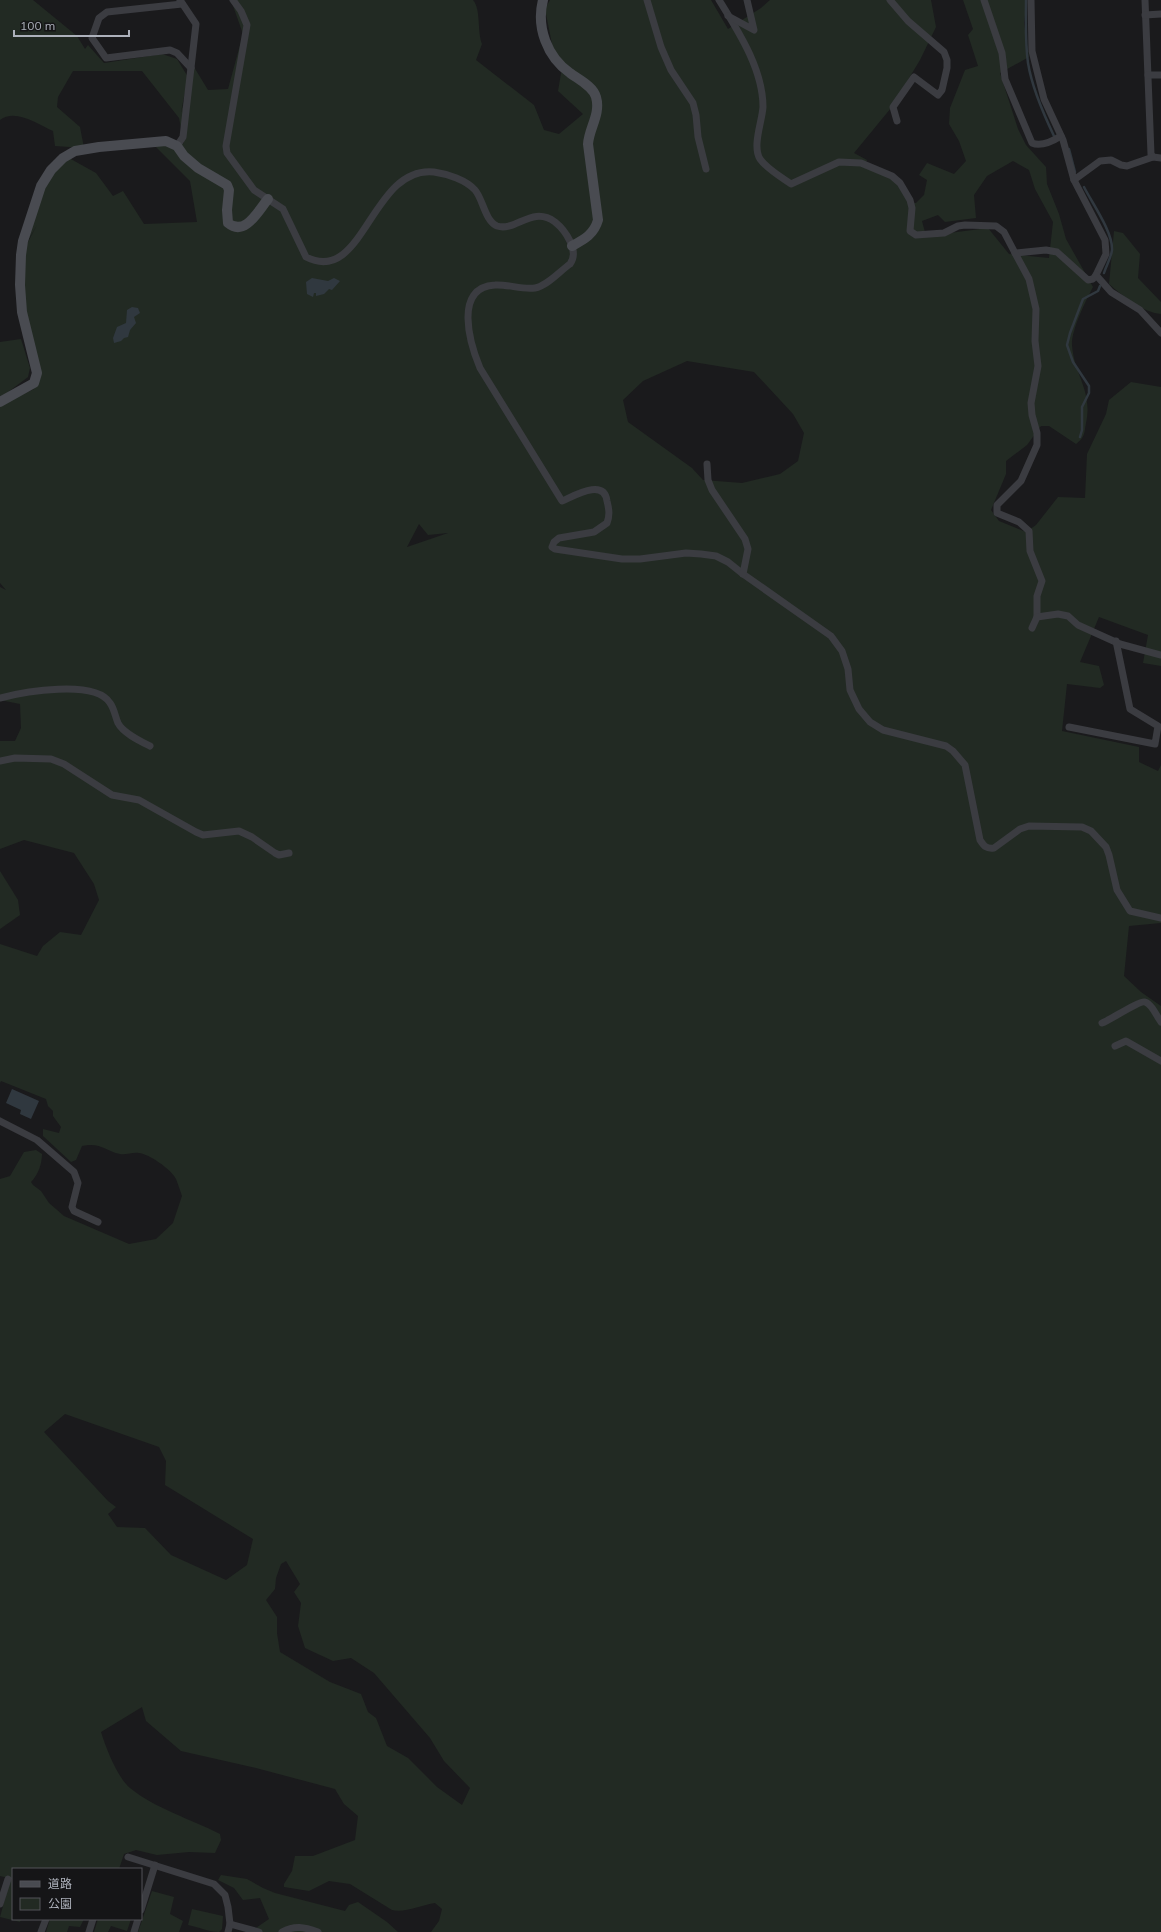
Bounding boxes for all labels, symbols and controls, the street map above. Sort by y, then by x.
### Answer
scale bar [14,12,129,38]
text: 100 m [20,18,55,33]
legend [12,1868,142,1920]
text: 道路 [48,1876,72,1891]
text: 公園 [48,1896,72,1911]

